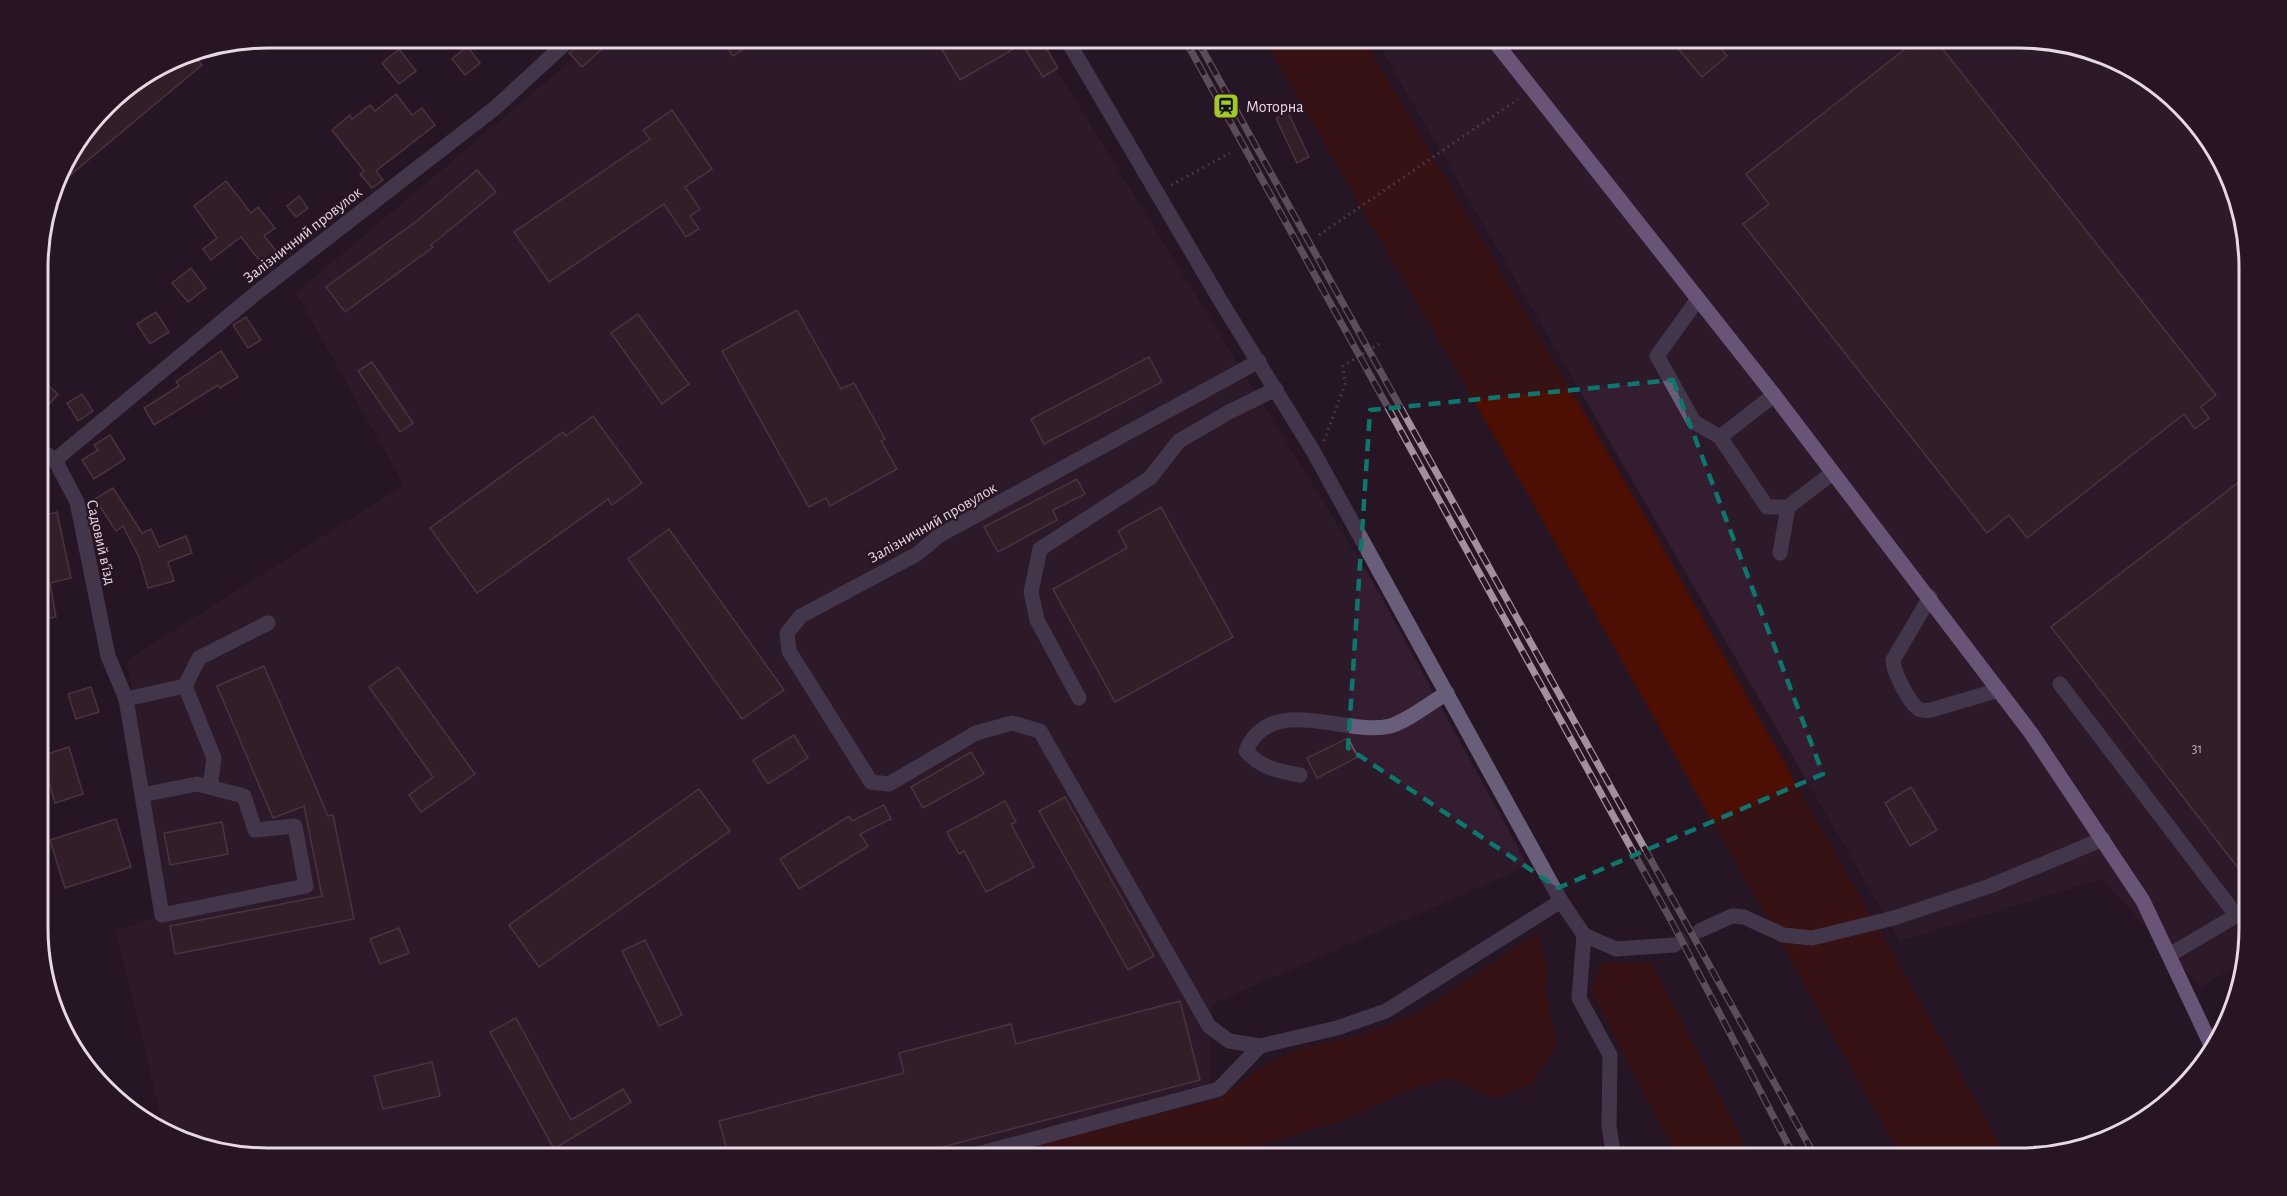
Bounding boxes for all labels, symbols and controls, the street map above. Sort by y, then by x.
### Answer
station icon: Моторна [1211,91,1241,121]
place label: Моторна [1246,99,1304,115]
street label: Залізничний провулок [240,183,366,287]
street label: Залізничний провулок [866,479,1000,567]
street label: Садовий в’їзд [83,498,119,586]
house number: 31 [2192,742,2202,756]

